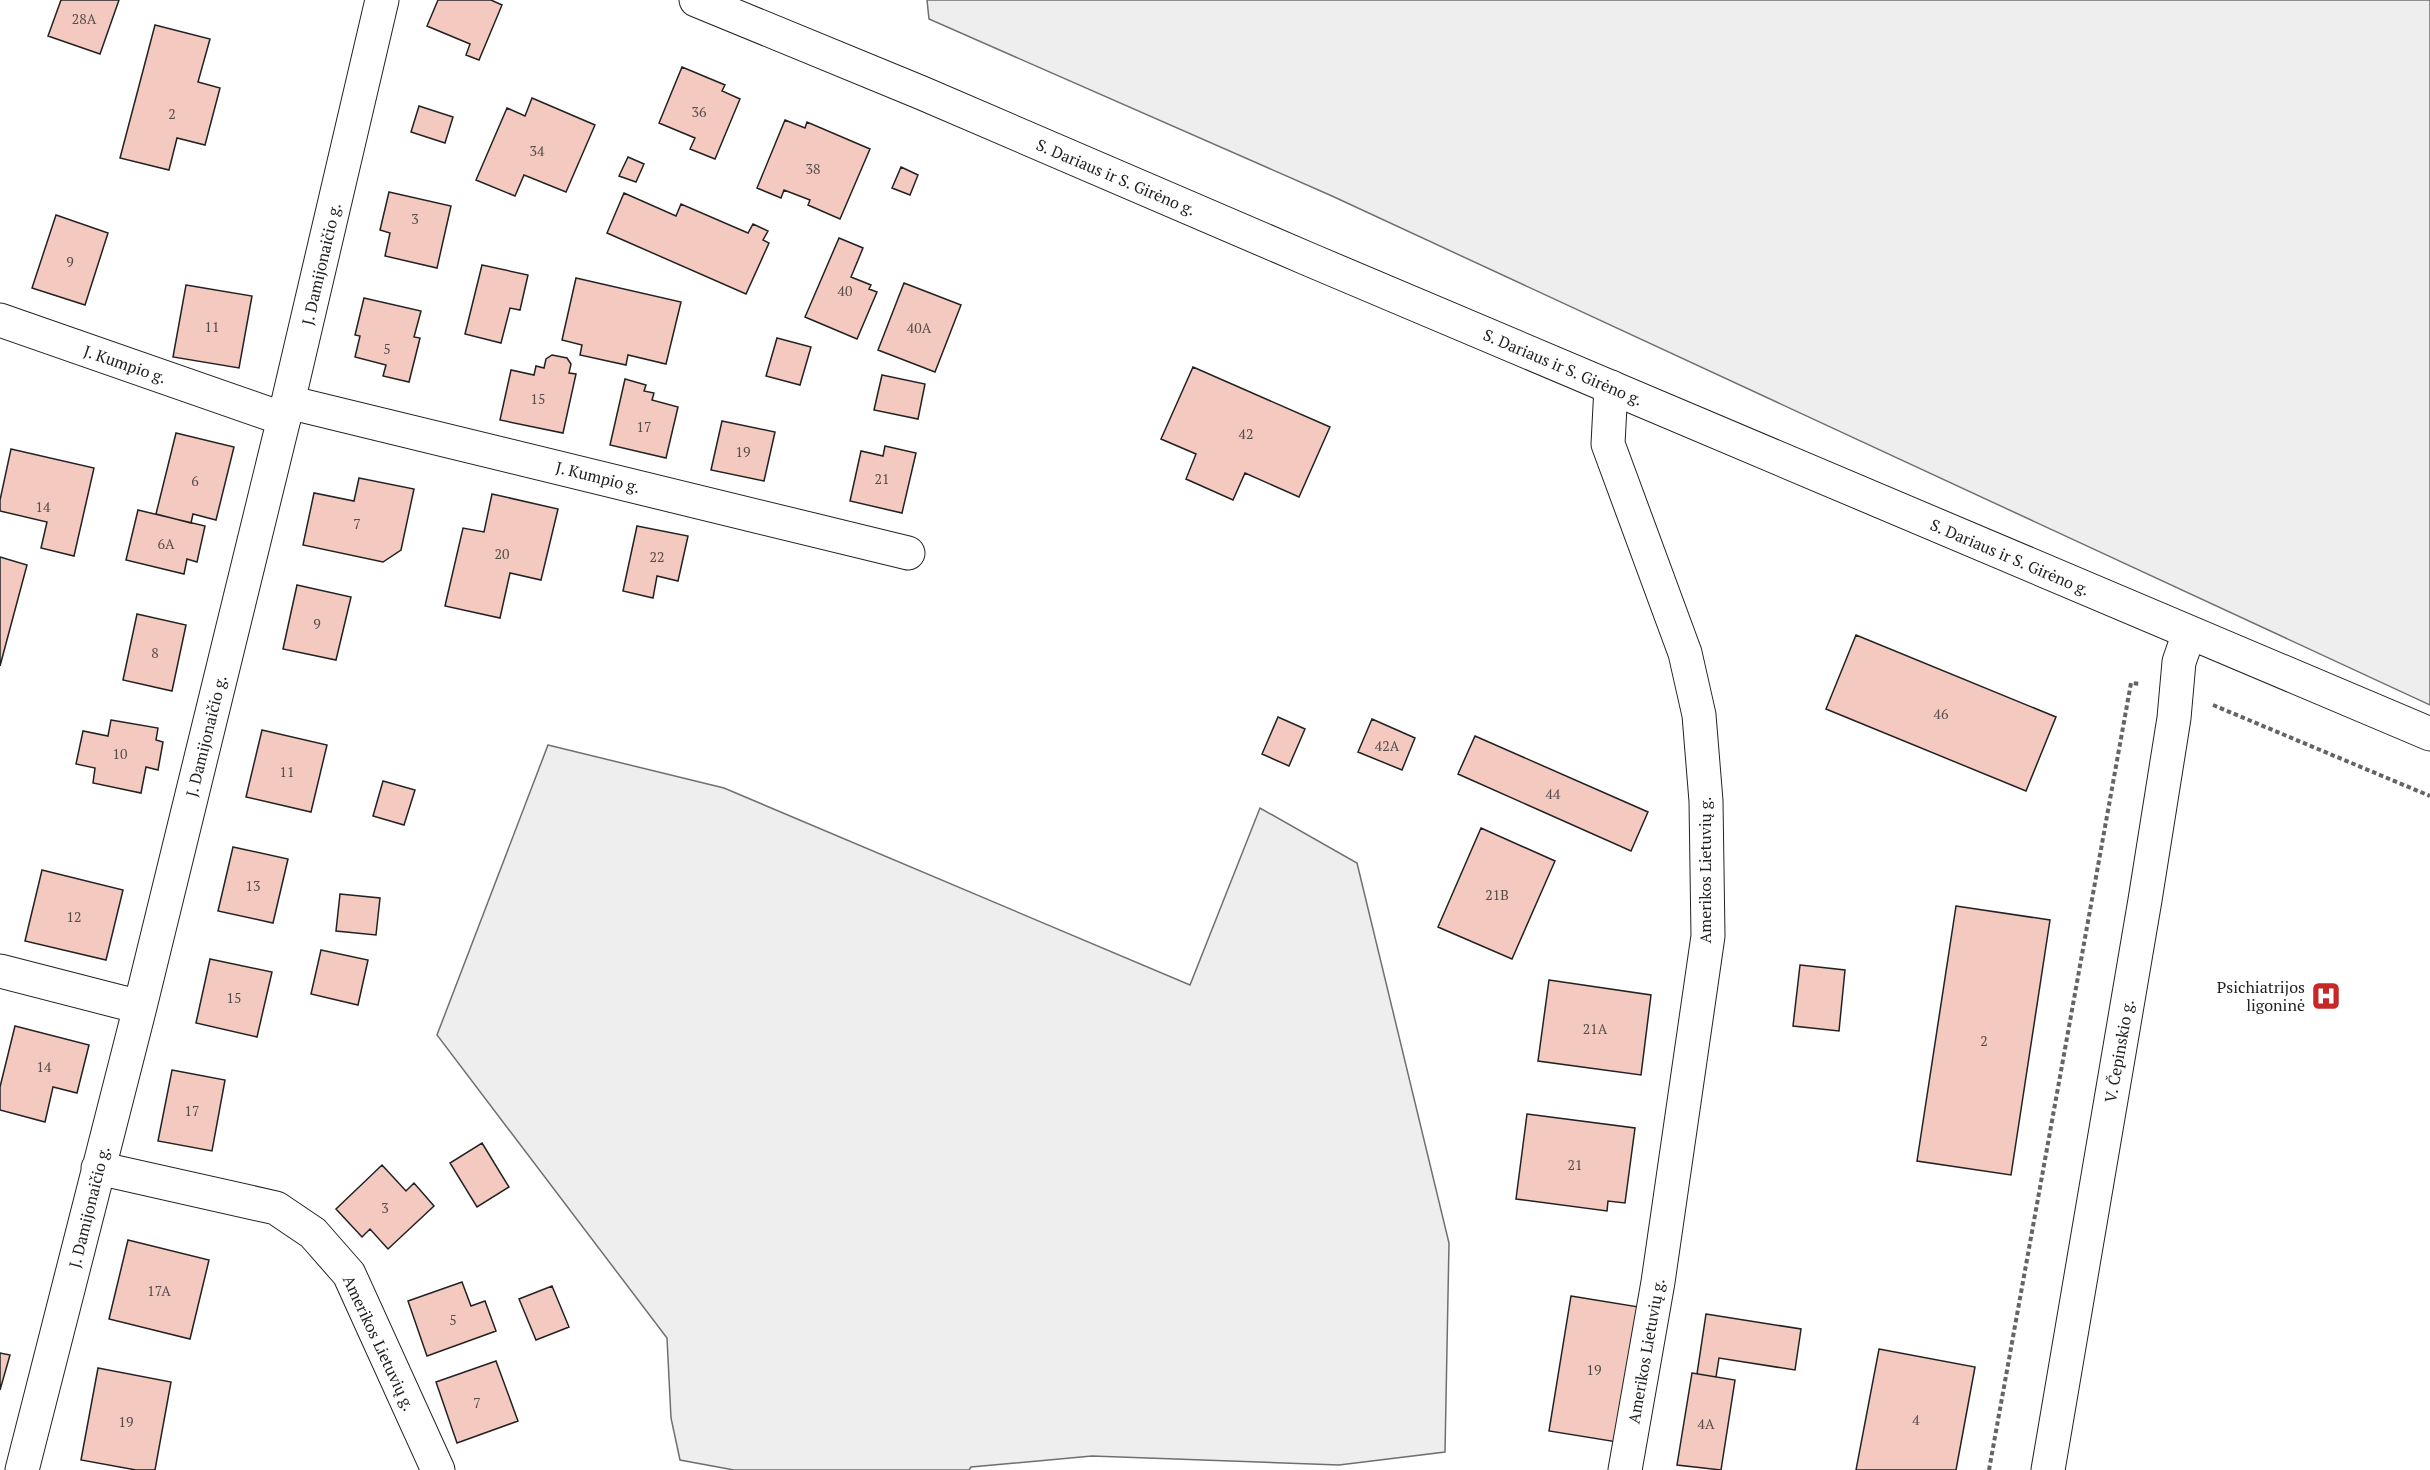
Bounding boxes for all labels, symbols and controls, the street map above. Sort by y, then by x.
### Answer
house number: 28A [72,9,97,28]
house number: 36 [692,102,707,121]
house number: 2 [168,104,176,123]
street label: S. Dariaus ir S. Girėno g. [1033,133,1199,221]
house number: 34 [530,141,545,160]
house number: 38 [806,159,820,178]
street label: J. Damijonaičio g. [296,201,346,327]
house number: 3 [411,209,419,228]
house number: 9 [66,252,74,271]
house number: 40 [838,281,852,300]
house number: 11 [205,317,219,336]
house number: 40A [907,318,932,337]
street label: S. Dariaus ir S. Girėno g. [1480,323,1646,411]
house number: 5 [383,339,391,358]
street label: J. Kumpio g. [81,340,169,388]
house number: 15 [531,389,545,408]
house number: 17 [637,417,651,436]
house number: 42 [1239,424,1253,443]
house number: 19 [736,442,750,461]
street label: J. Kumpio g. [554,456,642,498]
house number: 21 [875,469,889,488]
house number: 6 [191,471,199,490]
house number: 14 [36,497,51,516]
street label: S. Dariaus ir S. Girėno g. [1927,513,2093,601]
house number: 7 [353,514,361,533]
house number: 6A [157,534,175,553]
house number: 20 [495,544,509,563]
house number: 22 [650,547,664,566]
house number: 9 [313,614,321,633]
house number: 8 [151,643,159,662]
street label: J. Damijonaičio g. [180,673,232,799]
house number: 46 [1934,704,1949,723]
house number: 42A [1375,736,1400,755]
house number: 10 [113,744,127,763]
house number: 11 [280,762,294,781]
house number: 44 [1546,784,1561,803]
street label: Amerikos Lietuvių g. [1694,796,1716,944]
house number: 13 [246,876,260,895]
house number: 21B [1485,885,1509,904]
house number: 12 [67,907,81,926]
place label: Psichiatrijos ligoninė [2217,976,2305,1016]
hospital icon: Psichiatrijos ligoninė [2310,980,2342,1012]
house number: 15 [227,988,241,1007]
street label: V. Čepinskio g. [2099,998,2139,1104]
house number: 21A [1583,1019,1608,1038]
house number: 2 [1980,1031,1988,1050]
house number: 14 [37,1057,52,1076]
house number: 17 [185,1101,199,1120]
street label: J. Damijonaičio g. [63,1144,115,1270]
house number: 21 [1568,1155,1582,1174]
house number: 3 [381,1198,389,1217]
street label: Amerikos Lietuvių g. [338,1272,420,1414]
street label: Amerikos Lietuvių g. [1622,1277,1670,1425]
house number: 17A [147,1281,171,1300]
house number: 5 [449,1310,457,1329]
house number: 19 [1587,1360,1601,1379]
house number: 7 [473,1393,481,1412]
house number: 4 [1912,1410,1920,1429]
house number: 19 [119,1412,133,1431]
house number: 4A [1697,1414,1715,1433]

